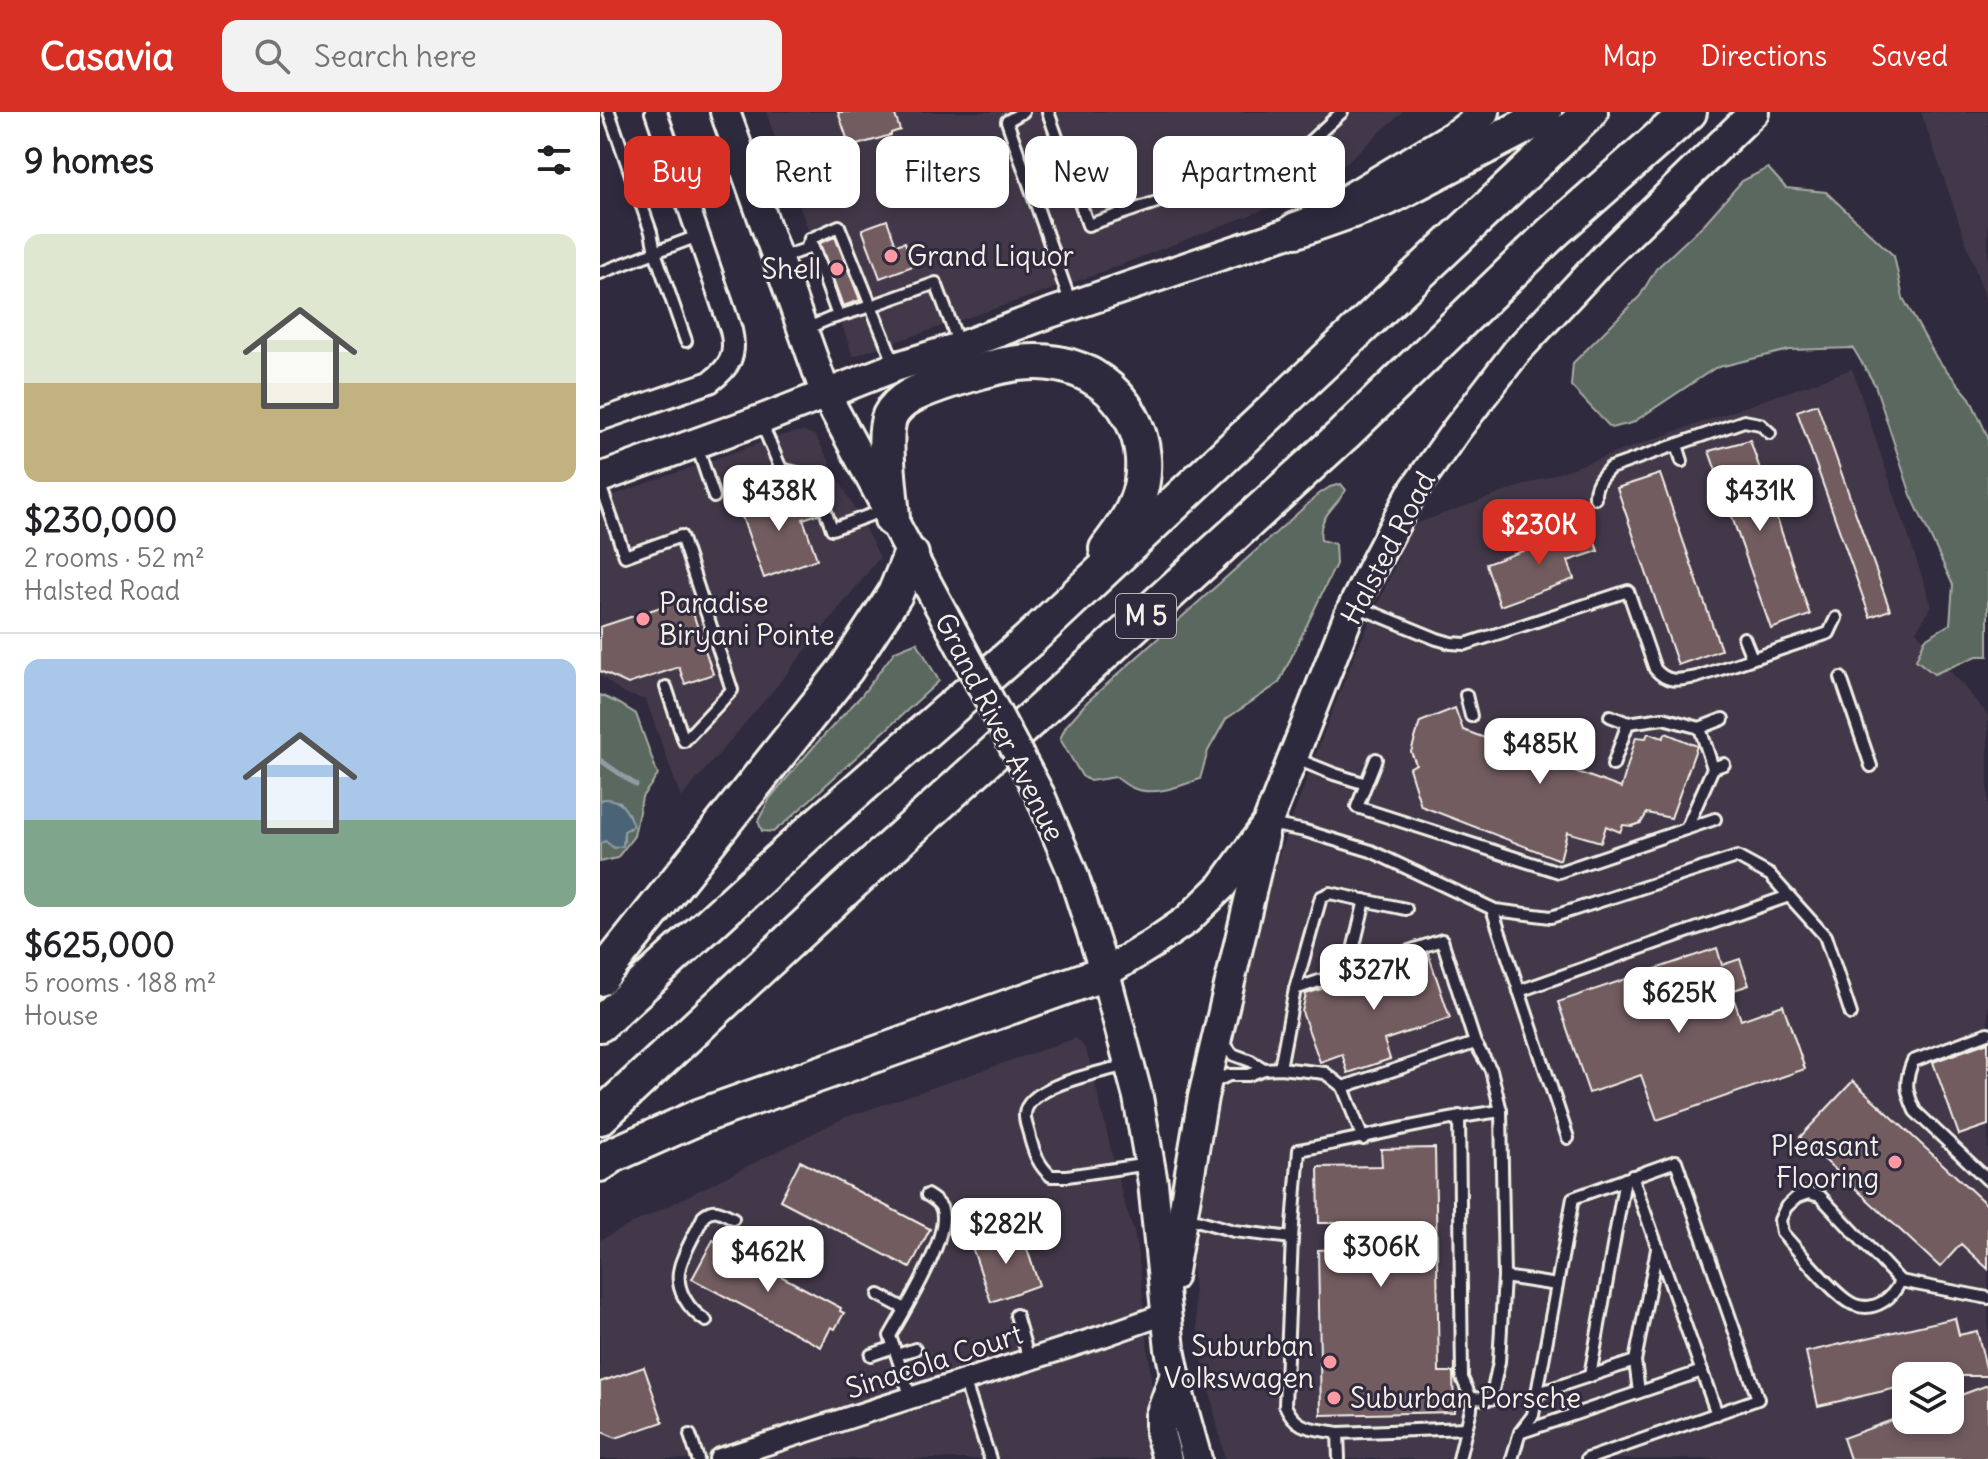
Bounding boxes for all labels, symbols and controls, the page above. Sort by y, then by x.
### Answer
search box [222,20,782,92]
text: Casavia [40,33,174,80]
icon: search [250,34,294,78]
text: Search here [314,37,477,75]
text: Map [1602,38,1657,74]
text: Directions [1701,38,1827,74]
text: Saved [1871,38,1948,74]
chip: Buy [624,136,730,208]
chip: Rent [746,136,860,208]
chip: Filters [876,136,1009,208]
chip: New [1025,136,1137,208]
chip: Apartment [1153,136,1345,208]
icon: filters [532,138,576,182]
text: 9 homes [24,139,154,182]
place label: Grand Liquor [907,238,1074,274]
marker: Grand Liquor [882,247,900,265]
place label: Shell [762,251,821,287]
marker: Shell [828,260,846,278]
icon: home [228,286,372,430]
pin: $438K [723,465,835,533]
street label: Halsted Road [1333,465,1443,631]
pin: $431K [1704,465,1816,533]
text: $438K [741,474,817,507]
text: $431K [1725,474,1795,507]
text: $230,000 [24,498,177,541]
pin: $230K [1483,499,1595,567]
text: $230K [1501,508,1577,541]
text: 2 rooms · 52 m² [24,541,205,574]
text: Halsted Road [24,574,180,607]
place label: Paradise Biryani Pointe [659,585,835,653]
road number: M 5 [1116,594,1176,638]
street label: Grand River Avenue [927,607,1073,847]
marker: Paradise Biryani Pointe [634,610,652,628]
icon: home [228,711,372,855]
pin: $485K [1484,718,1596,786]
text: $485K [1502,727,1578,760]
text: $625,000 [24,923,175,966]
pin: $327K [1318,944,1430,1012]
text: $327K [1338,953,1410,986]
text: 5 rooms · 188 m² [24,966,217,999]
pin: $625K [1623,967,1735,1035]
text: $625K [1642,976,1716,1009]
text: House [24,999,98,1032]
place label: Pleasant Flooring [1771,1128,1879,1196]
marker: Pleasant Flooring [1886,1153,1904,1171]
pin: $282K [950,1198,1062,1266]
text: $282K [969,1207,1043,1240]
pin: $306K [1325,1221,1437,1289]
pin: $462K [712,1226,824,1294]
text: $306K [1342,1230,1420,1263]
text: $462K [731,1235,805,1268]
street label: Sinacola Court [841,1316,1027,1406]
place label: Suburban Volkswagen [1164,1328,1314,1396]
marker: Suburban Volkswagen [1321,1353,1339,1371]
map controls [1892,1362,1964,1434]
button: layers [1892,1362,1964,1434]
place label: Suburban Porsche [1350,1380,1581,1416]
marker: Suburban Porsche [1325,1389,1343,1407]

